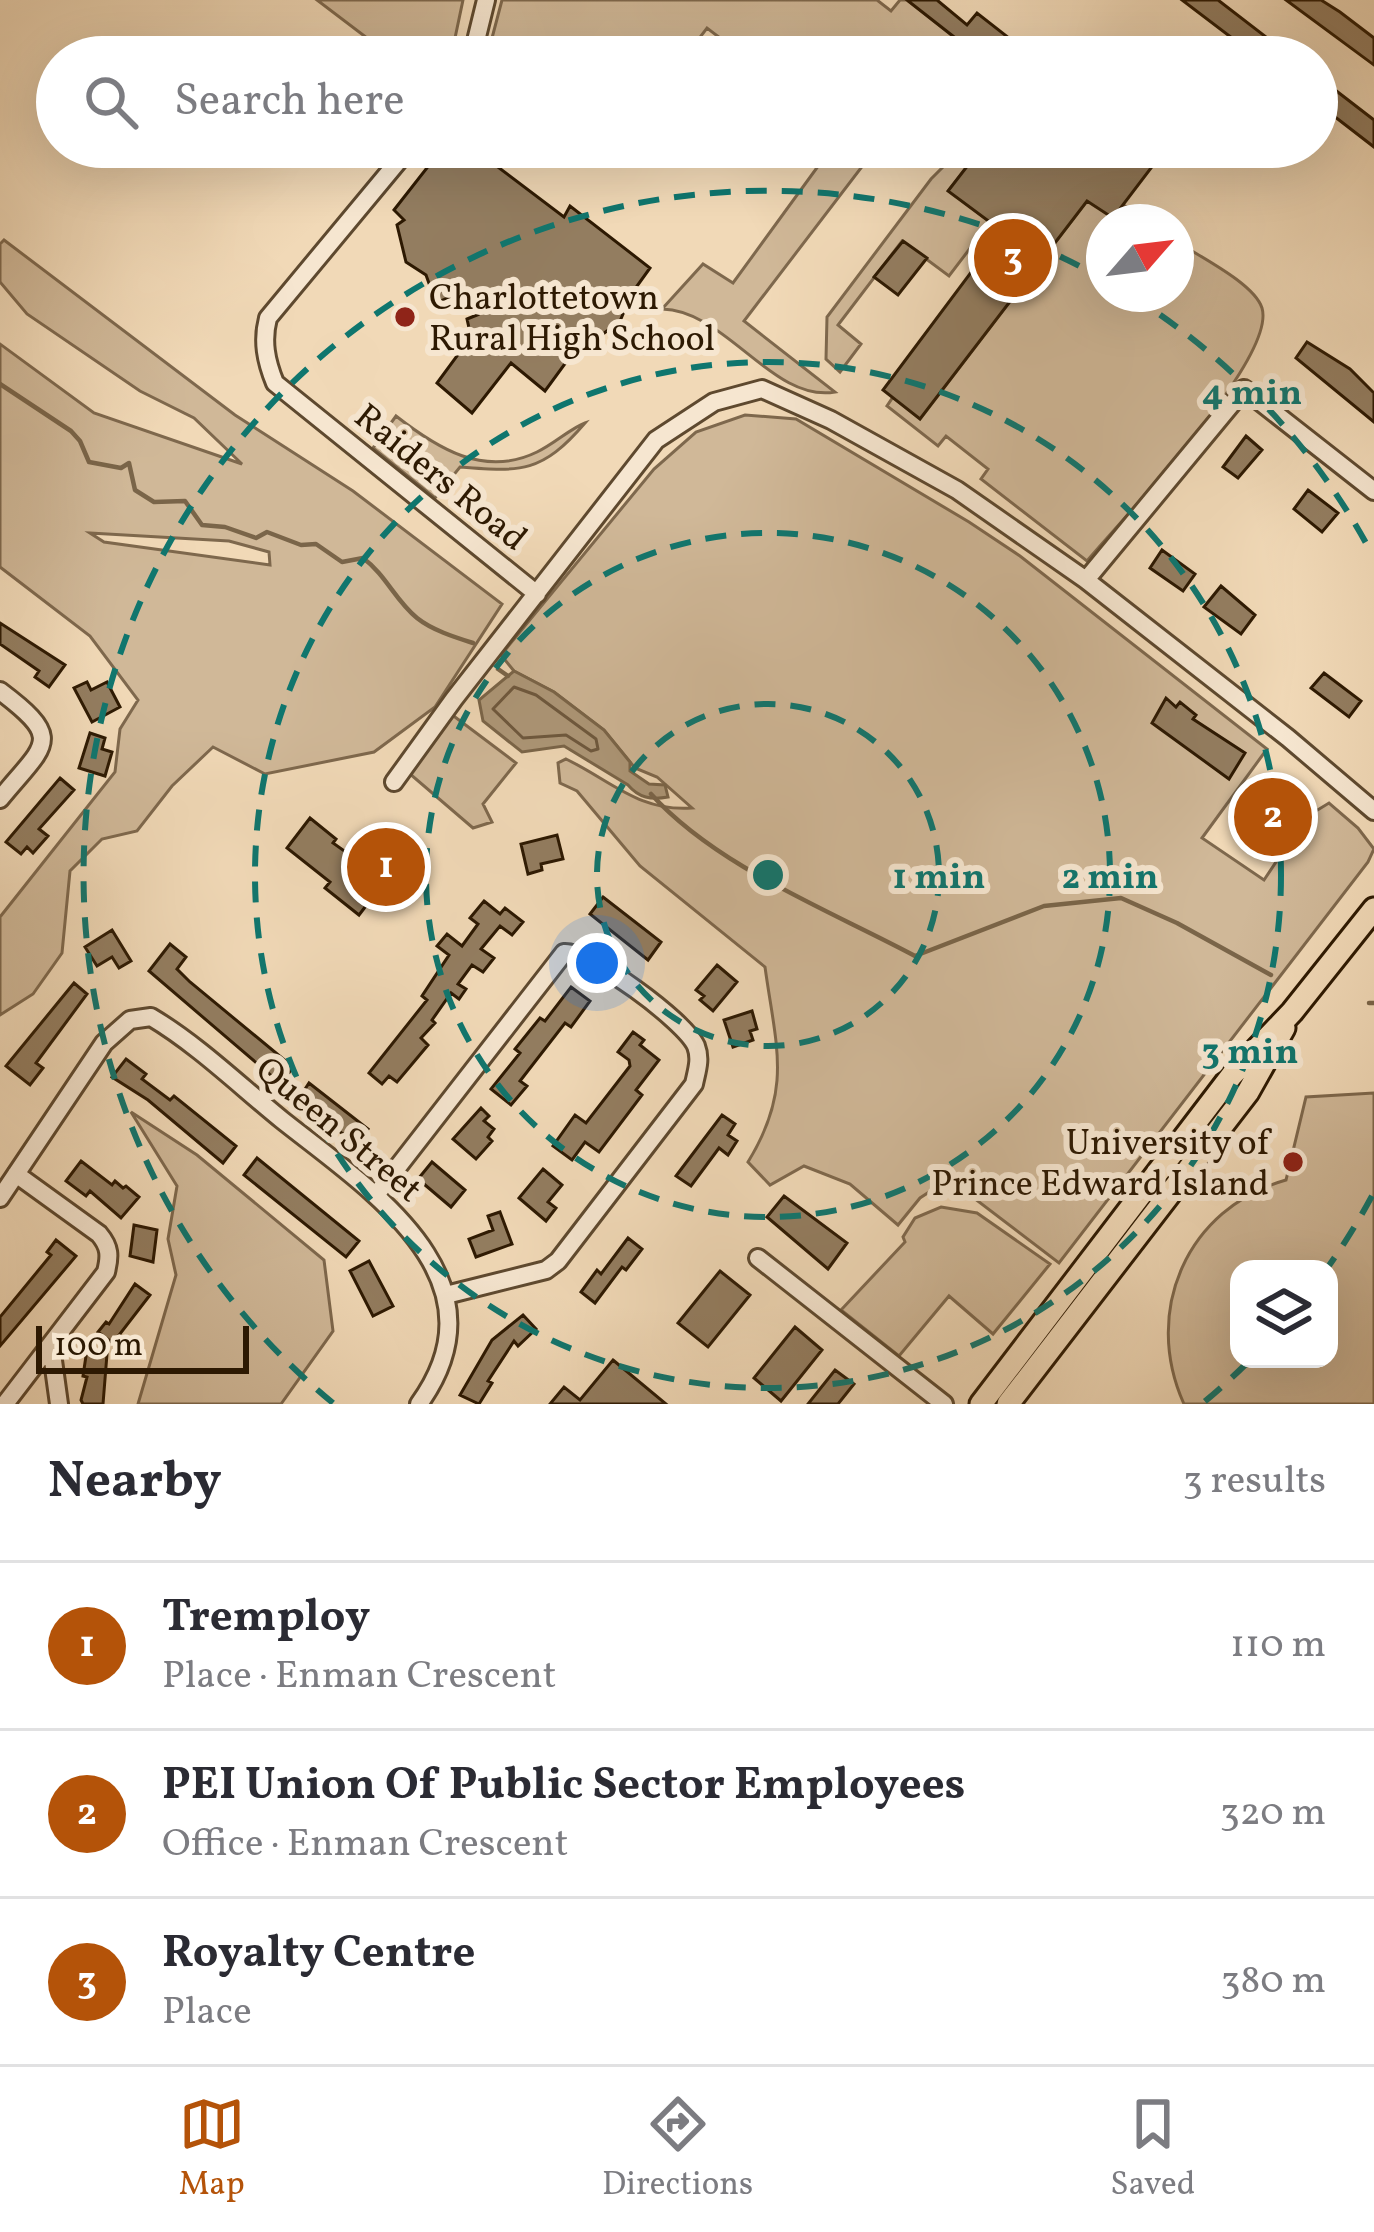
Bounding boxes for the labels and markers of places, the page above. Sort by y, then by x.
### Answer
pin: 3 [974,213,1052,303]
place label: Charlottetown Rural High School [429,275,715,366]
marker: Charlottetown Rural High School [392,304,418,330]
pin: 2 [1234,772,1312,862]
pin: 1 [347,822,425,912]
centre of rings [747,854,789,896]
place label: University of Prince Edward Island [931,1120,1273,1211]
marker: University of Prince Edward Island [1280,1149,1306,1175]

